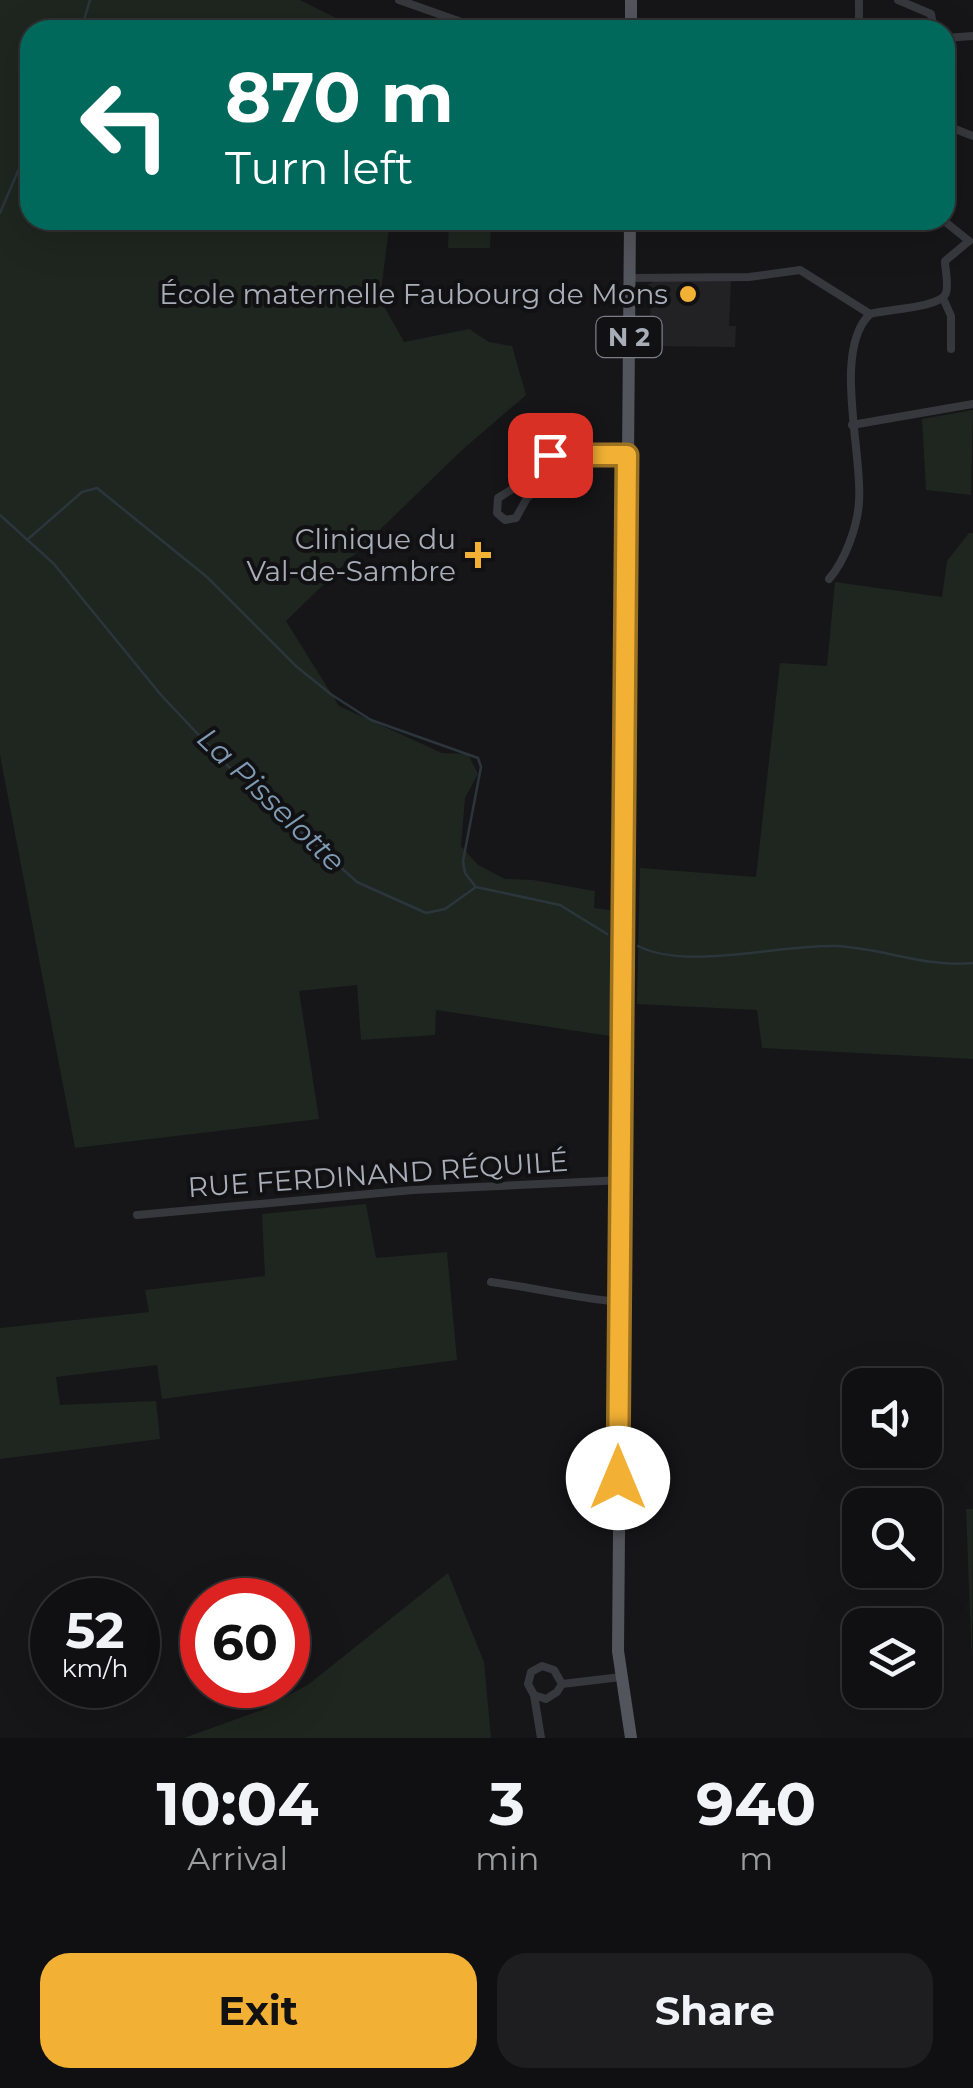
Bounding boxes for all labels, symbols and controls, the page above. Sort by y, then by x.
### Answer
text: 870 m [225,54,454,140]
icon: left [60,60,190,190]
text: Turn left [225,140,413,195]
place label: École maternelle Faubourg de Mons [159,277,668,311]
marker: École maternelle Faubourg de Mons [677,283,699,305]
road number: N 2 [596,317,662,357]
pin [508,413,593,498]
icon: arrive [523,428,578,483]
place label: Clinique du Val-de-Sambre [246,522,456,588]
marker: Clinique du Val-de-Sambre [465,542,491,568]
water label: La Pisselotte [190,720,353,879]
street label: RUE FERDINAND RÉQUILÉ [187,1144,569,1204]
map controls [842,1368,942,1708]
button: sound [842,1368,942,1468]
position arrow [566,1426,670,1530]
button: search [842,1488,942,1588]
speed limit sign: 60 [180,1578,310,1708]
text: 52 [66,1600,125,1661]
button: layers [842,1608,942,1708]
text: km/h [62,1653,128,1683]
text: 10:04 [157,1767,319,1840]
text: 3 [490,1767,525,1840]
text: 940 [696,1767,816,1840]
text: Arrival [187,1839,288,1878]
text: min [475,1839,539,1878]
text: m [739,1839,773,1878]
button: Exit [40,1953,477,2068]
button: Share [497,1953,933,2068]

